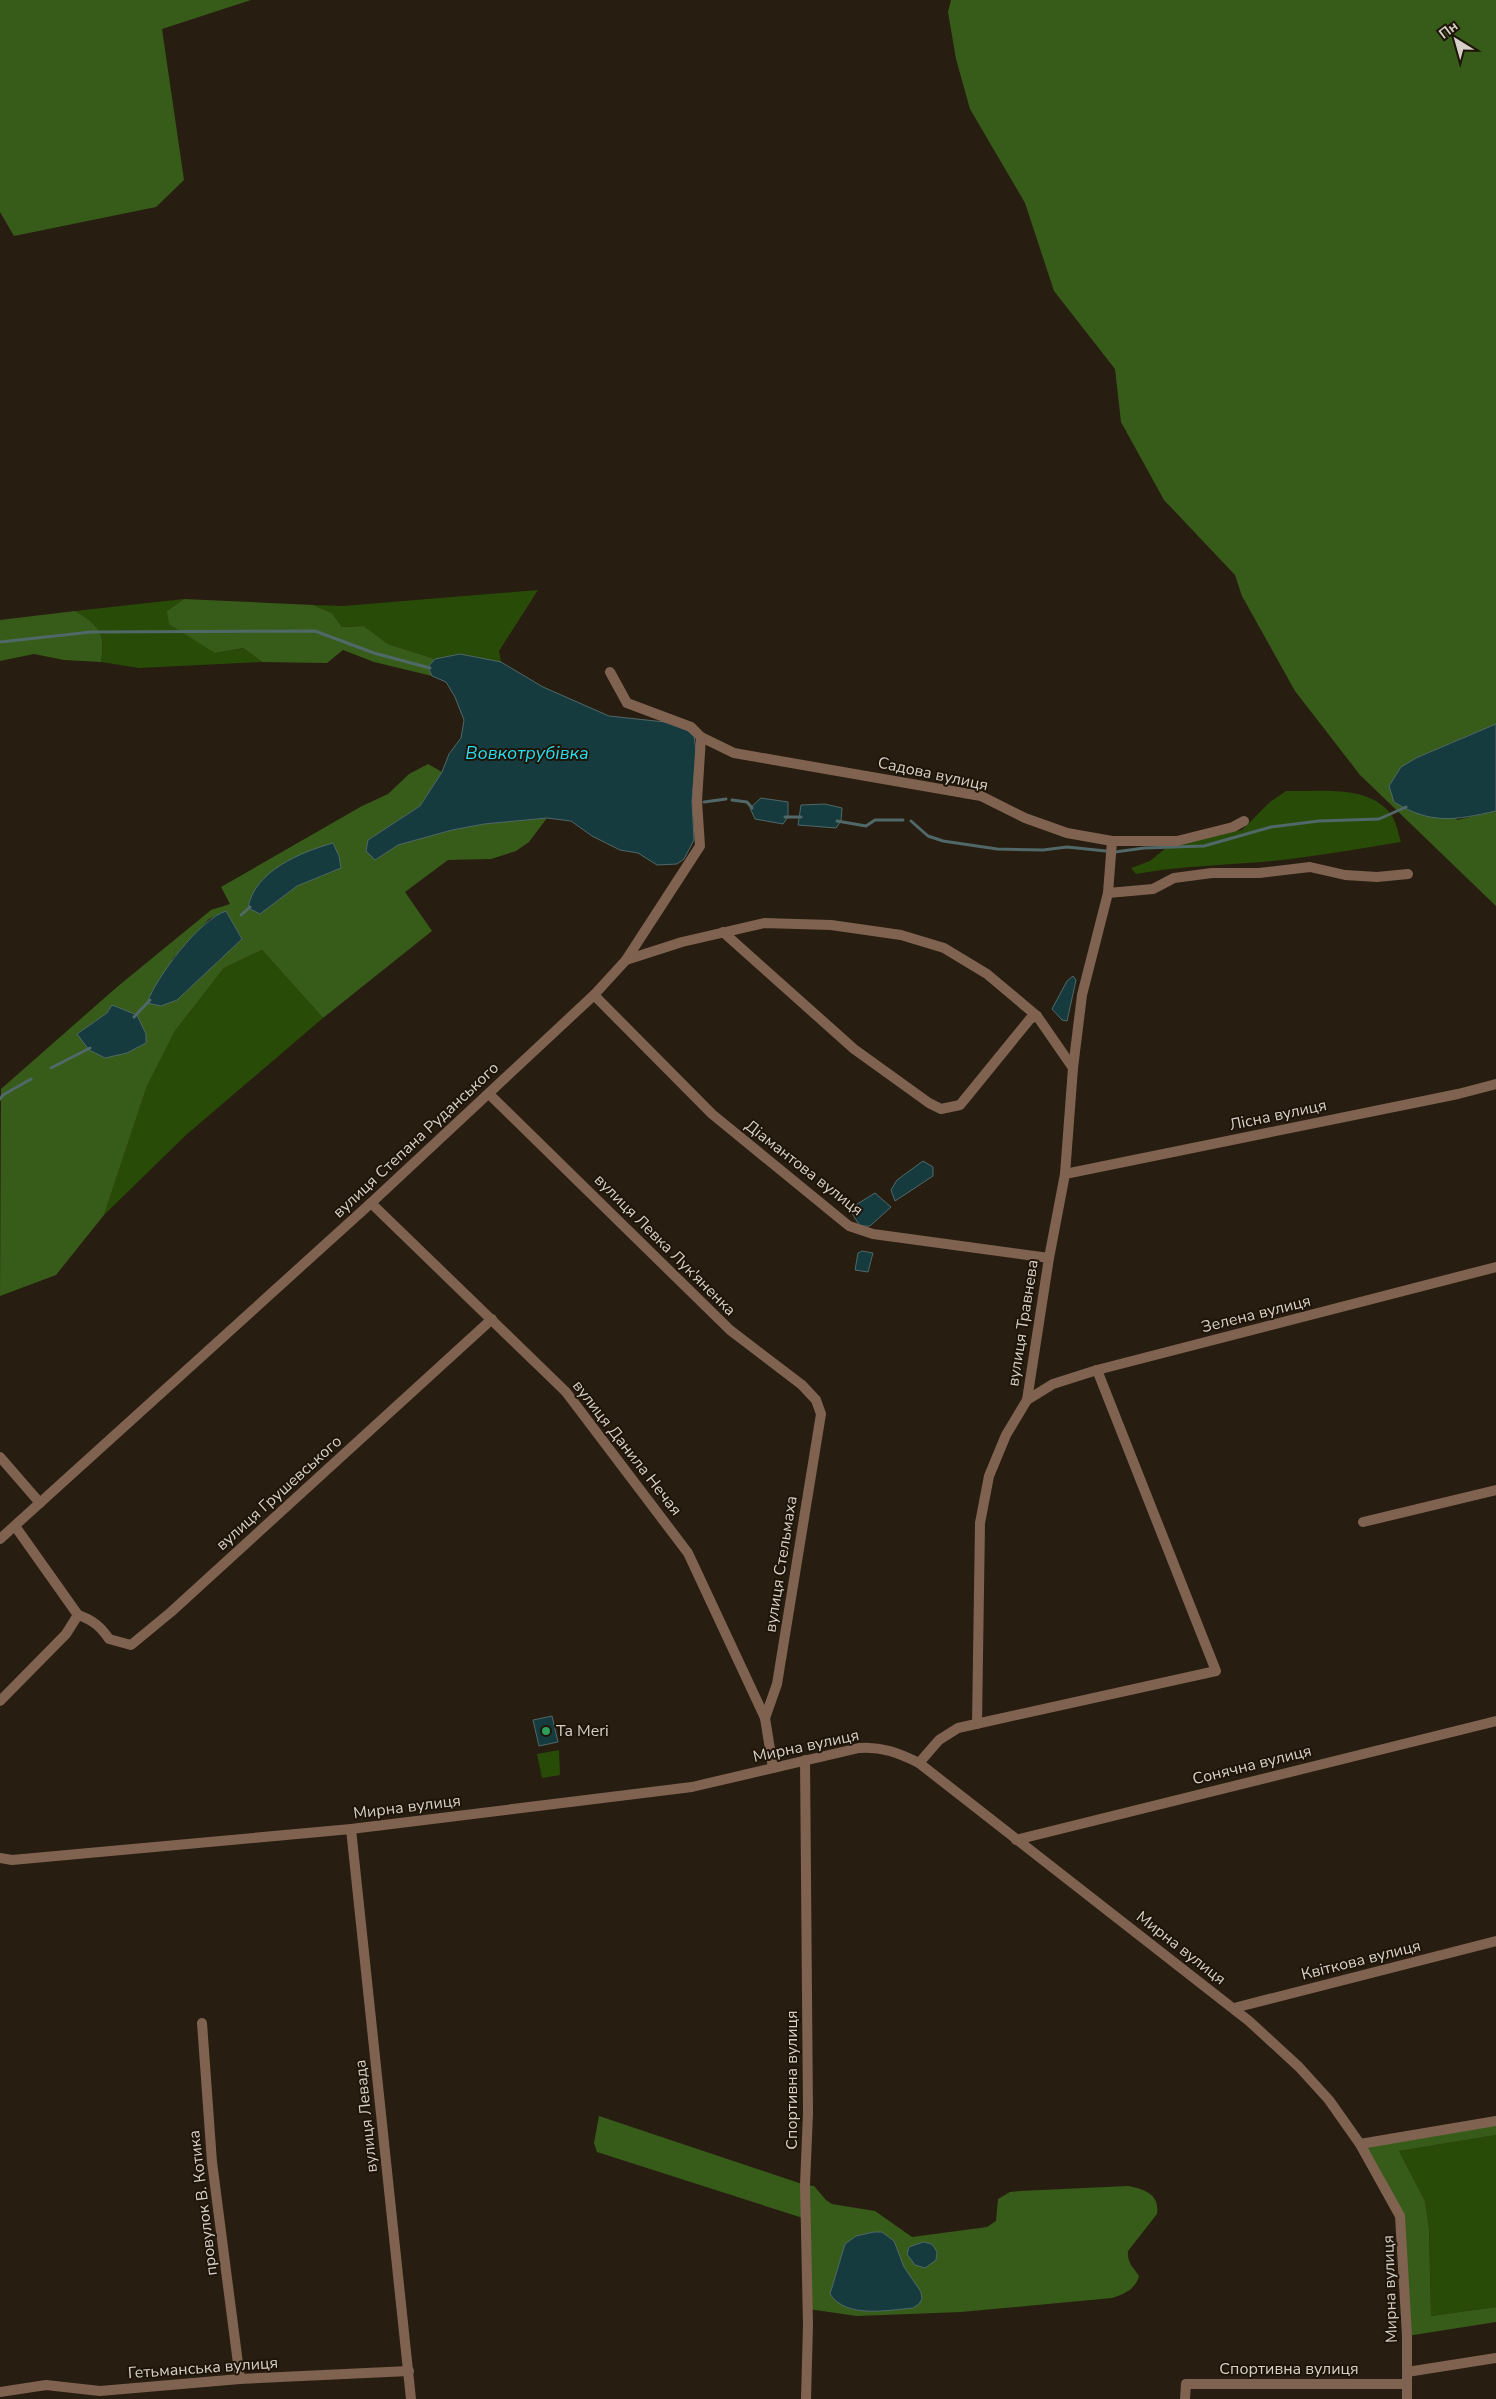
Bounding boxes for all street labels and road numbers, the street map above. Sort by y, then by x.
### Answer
street label: Садова вулиця [876,752,990,796]
street label: вулиця Степана Руданського [328,1057,504,1223]
street label: Лісна вулиця [1227,1094,1329,1136]
street label: Діамантова вулиця [740,1115,868,1221]
street label: вулиця Левка Лук'яненка [589,1169,741,1321]
street label: вулиця Травнева [1002,1258,1044,1388]
street label: Зелена вулиця [1199,1290,1313,1338]
street label: вулиця Данила Нечая [567,1376,687,1520]
street label: вулиця Грушевського [211,1430,347,1556]
street label: вулиця Стельмаха [759,1494,803,1634]
street label: Мирна вулиця [751,1724,861,1768]
street label: Сонячна вулиця [1190,1740,1314,1790]
street label: Мирна вулиця [352,1789,462,1825]
street label: Мирна вулиця [1132,1906,1230,1990]
street label: Квіткова вулиця [1299,1935,1423,1985]
street label: Спортивна вулиця [781,2010,803,2150]
street label: вулиця Левада [349,2058,383,2174]
street label: провулок В. Котика [183,2129,223,2277]
street label: Мирна вулиця [1377,2235,1403,2343]
street label: Гетьманська вулиця [127,2352,279,2384]
street label: Спортивна вулиця [1219,2358,1359,2380]

